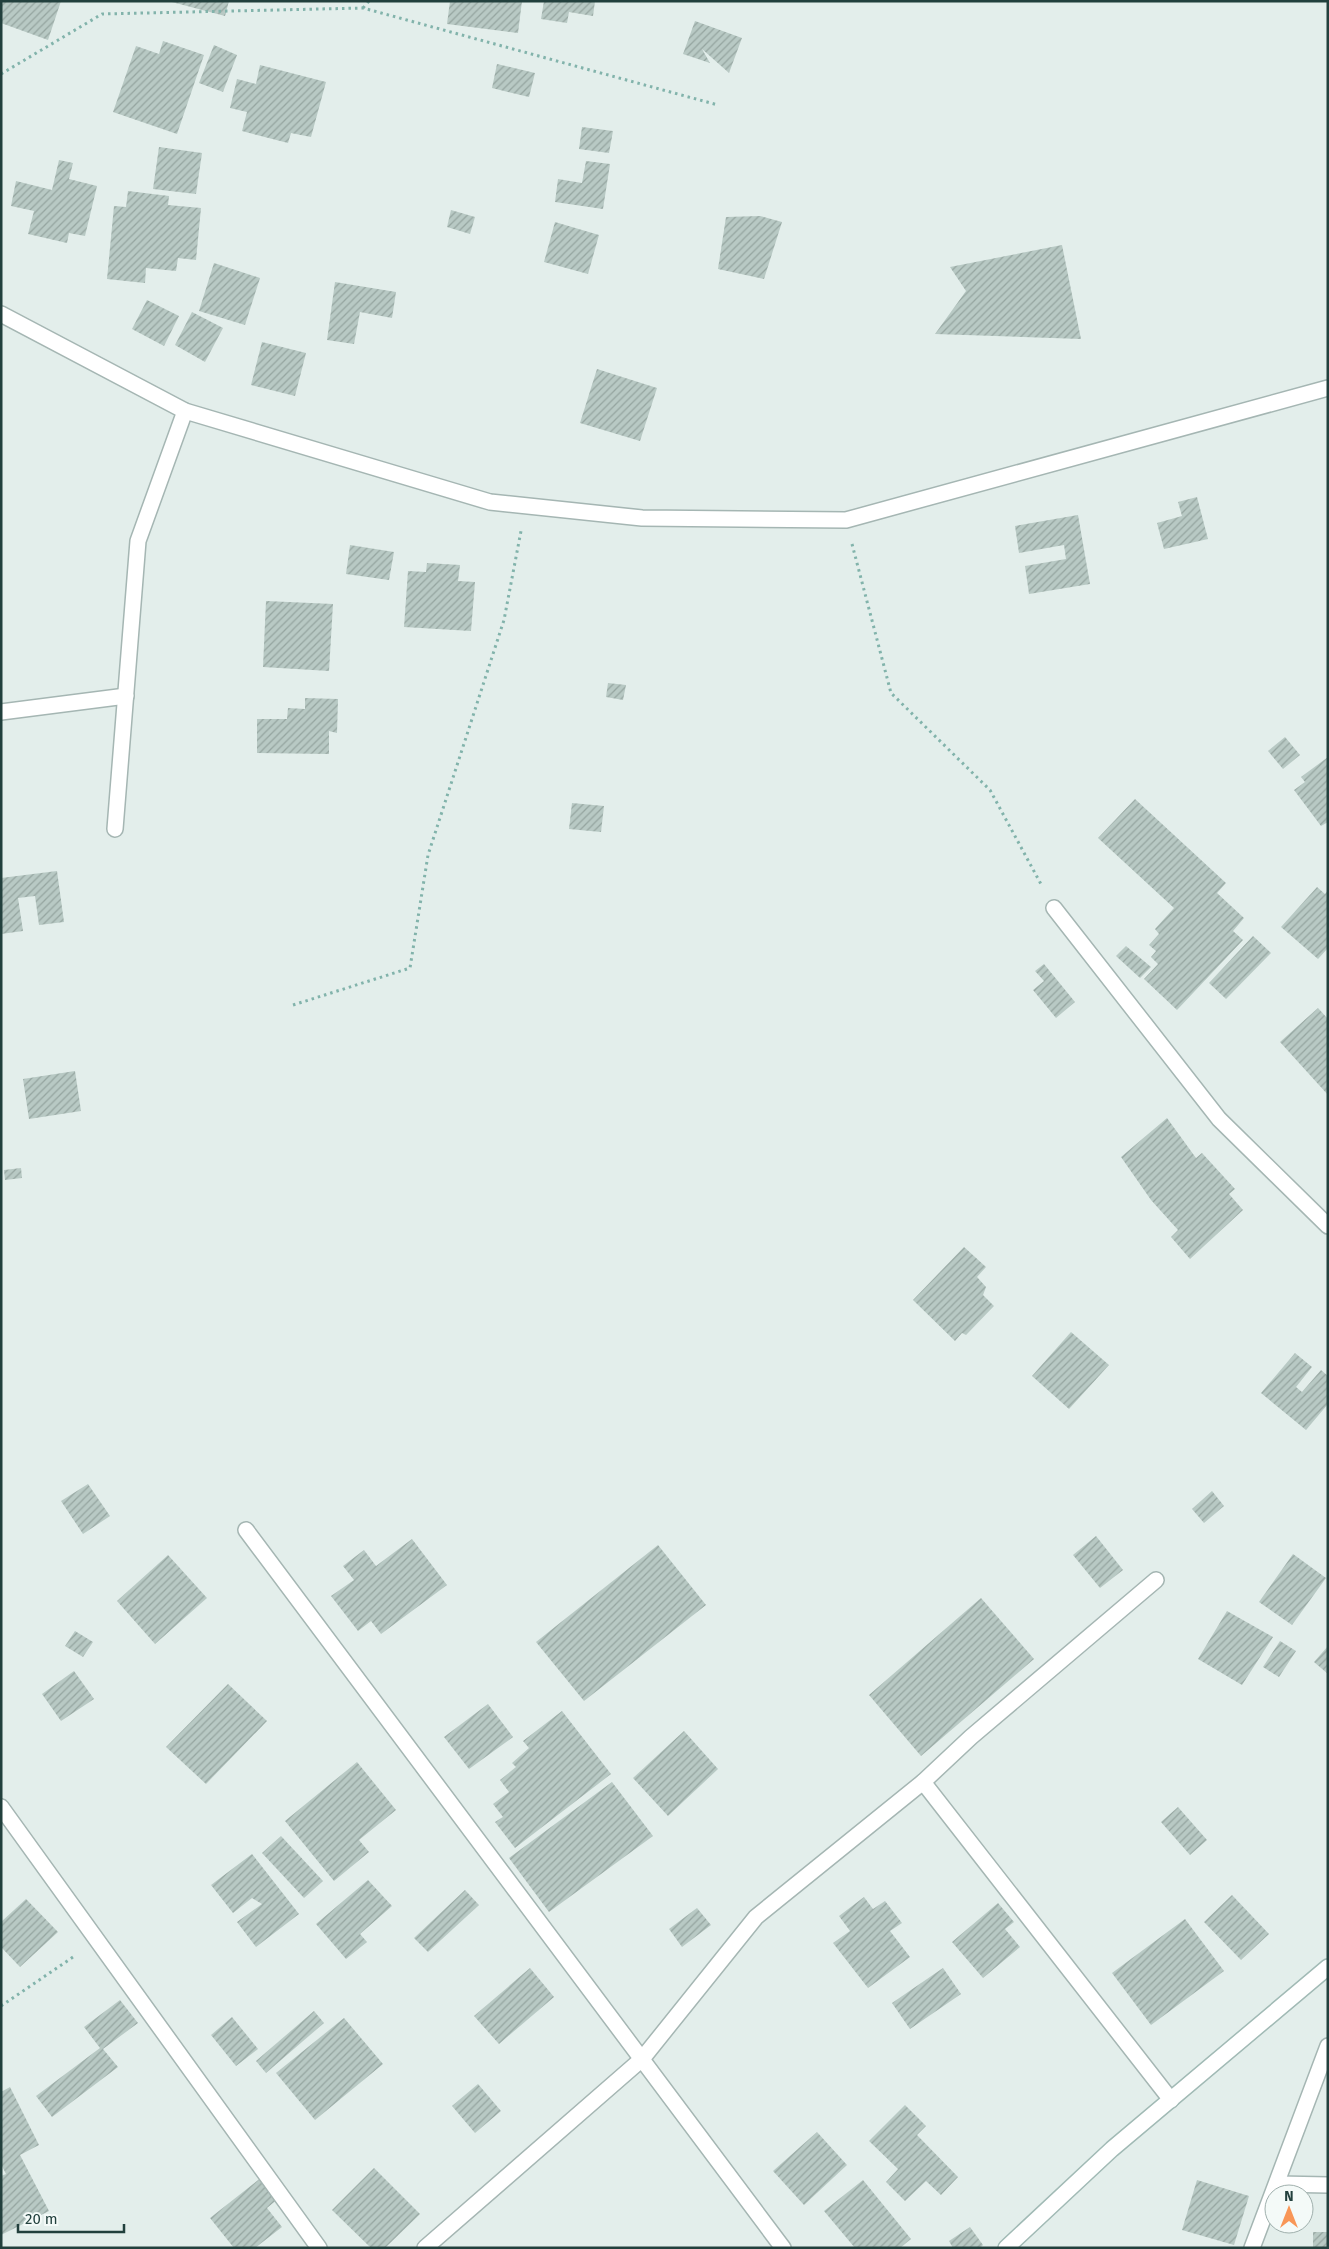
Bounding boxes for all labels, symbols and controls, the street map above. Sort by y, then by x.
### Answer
north arrow [1264,2184,1314,2234]
text: N [1284,2188,1294,2205]
scale bar [18,2202,124,2234]
text: 20 m [25,2210,58,2228]

